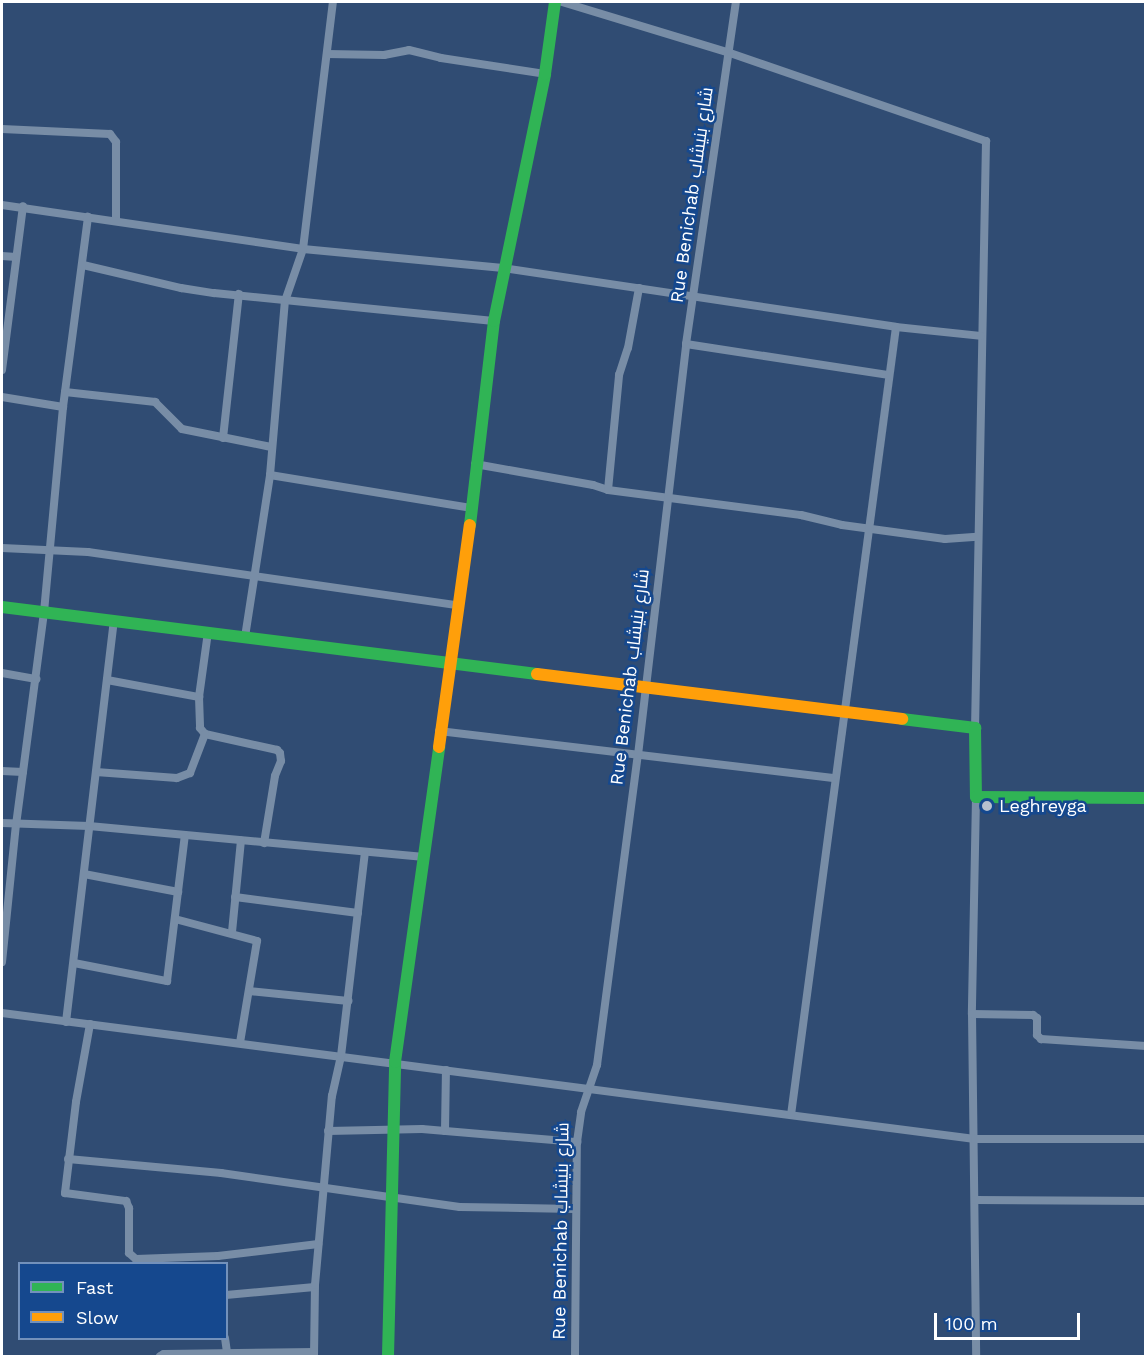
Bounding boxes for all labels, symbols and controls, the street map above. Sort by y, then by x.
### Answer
street label: Rue Benichab شارع بنيشاب [666,86,718,304]
street label: Rue Benichab شارع بنيشاب [606,568,654,786]
place label: Leghreyga [999,795,1087,817]
marker: Leghreyga [980,799,994,813]
street label: Rue Benichab شارع بنيشاب [548,1122,574,1340]
legend [18,1262,228,1340]
text: Fast [76,1277,113,1298]
scale bar [937,1301,1082,1339]
text: Slow [76,1307,119,1328]
text: 100 m [945,1313,998,1334]

